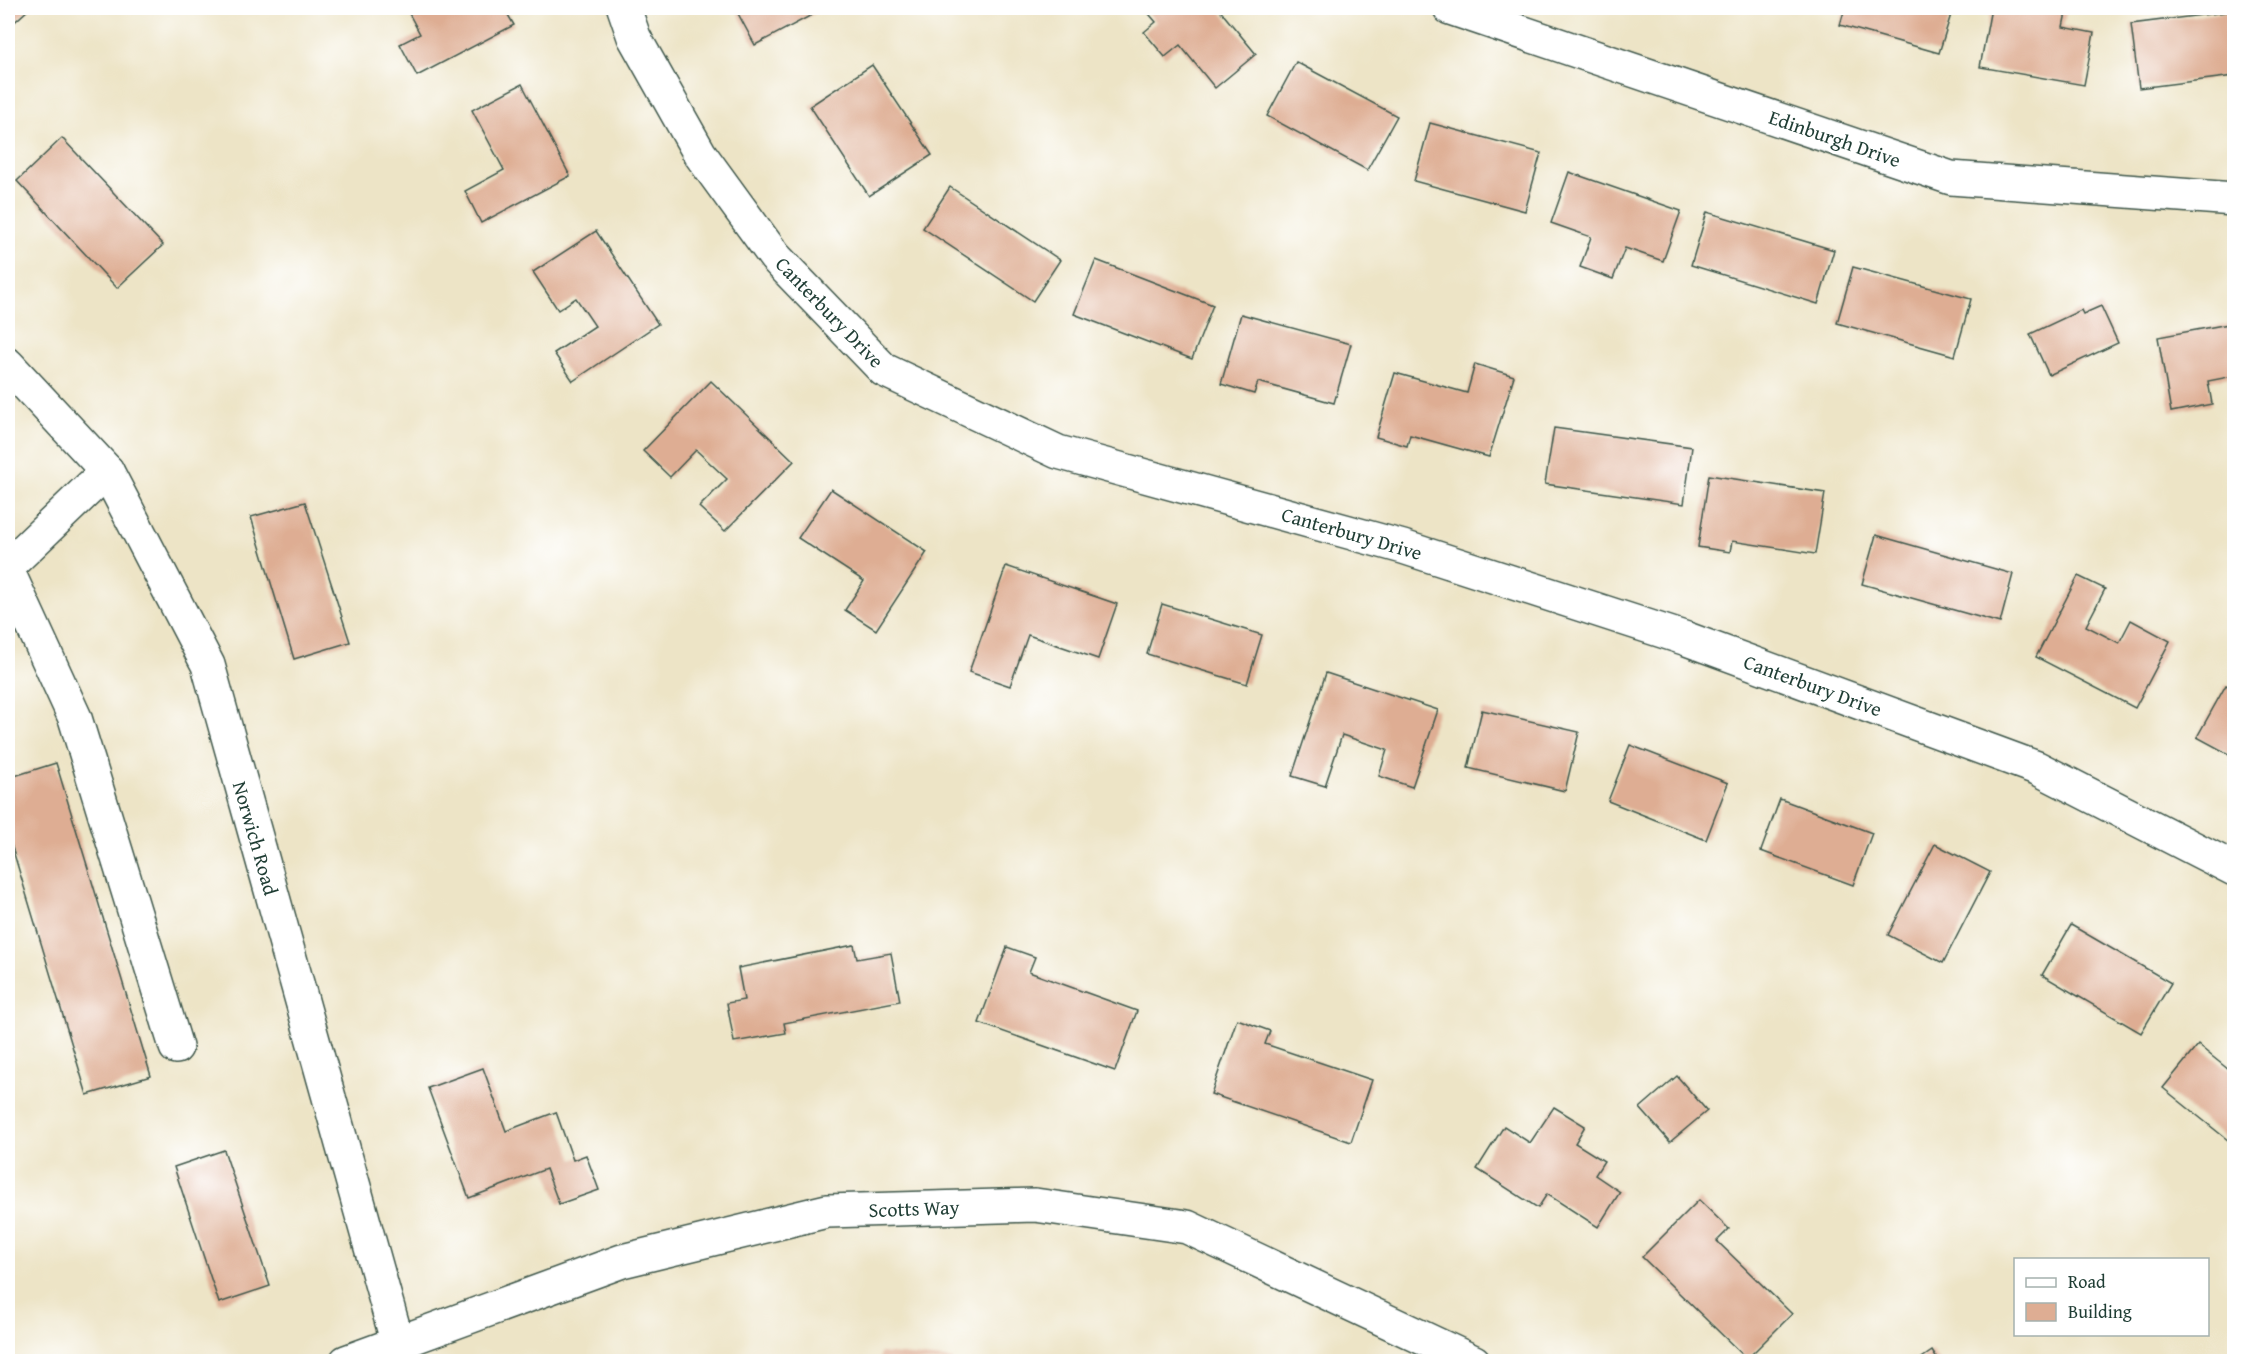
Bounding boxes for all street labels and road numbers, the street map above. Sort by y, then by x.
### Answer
street label: Edinburgh Drive [1765,102,1905,174]
street label: Canterbury Drive [769,250,891,374]
street label: Canterbury Drive [1278,499,1426,567]
street label: Canterbury Drive [1740,647,1886,723]
street label: Norwich Road [226,778,286,899]
street label: Scotts Way [868,1192,960,1224]

